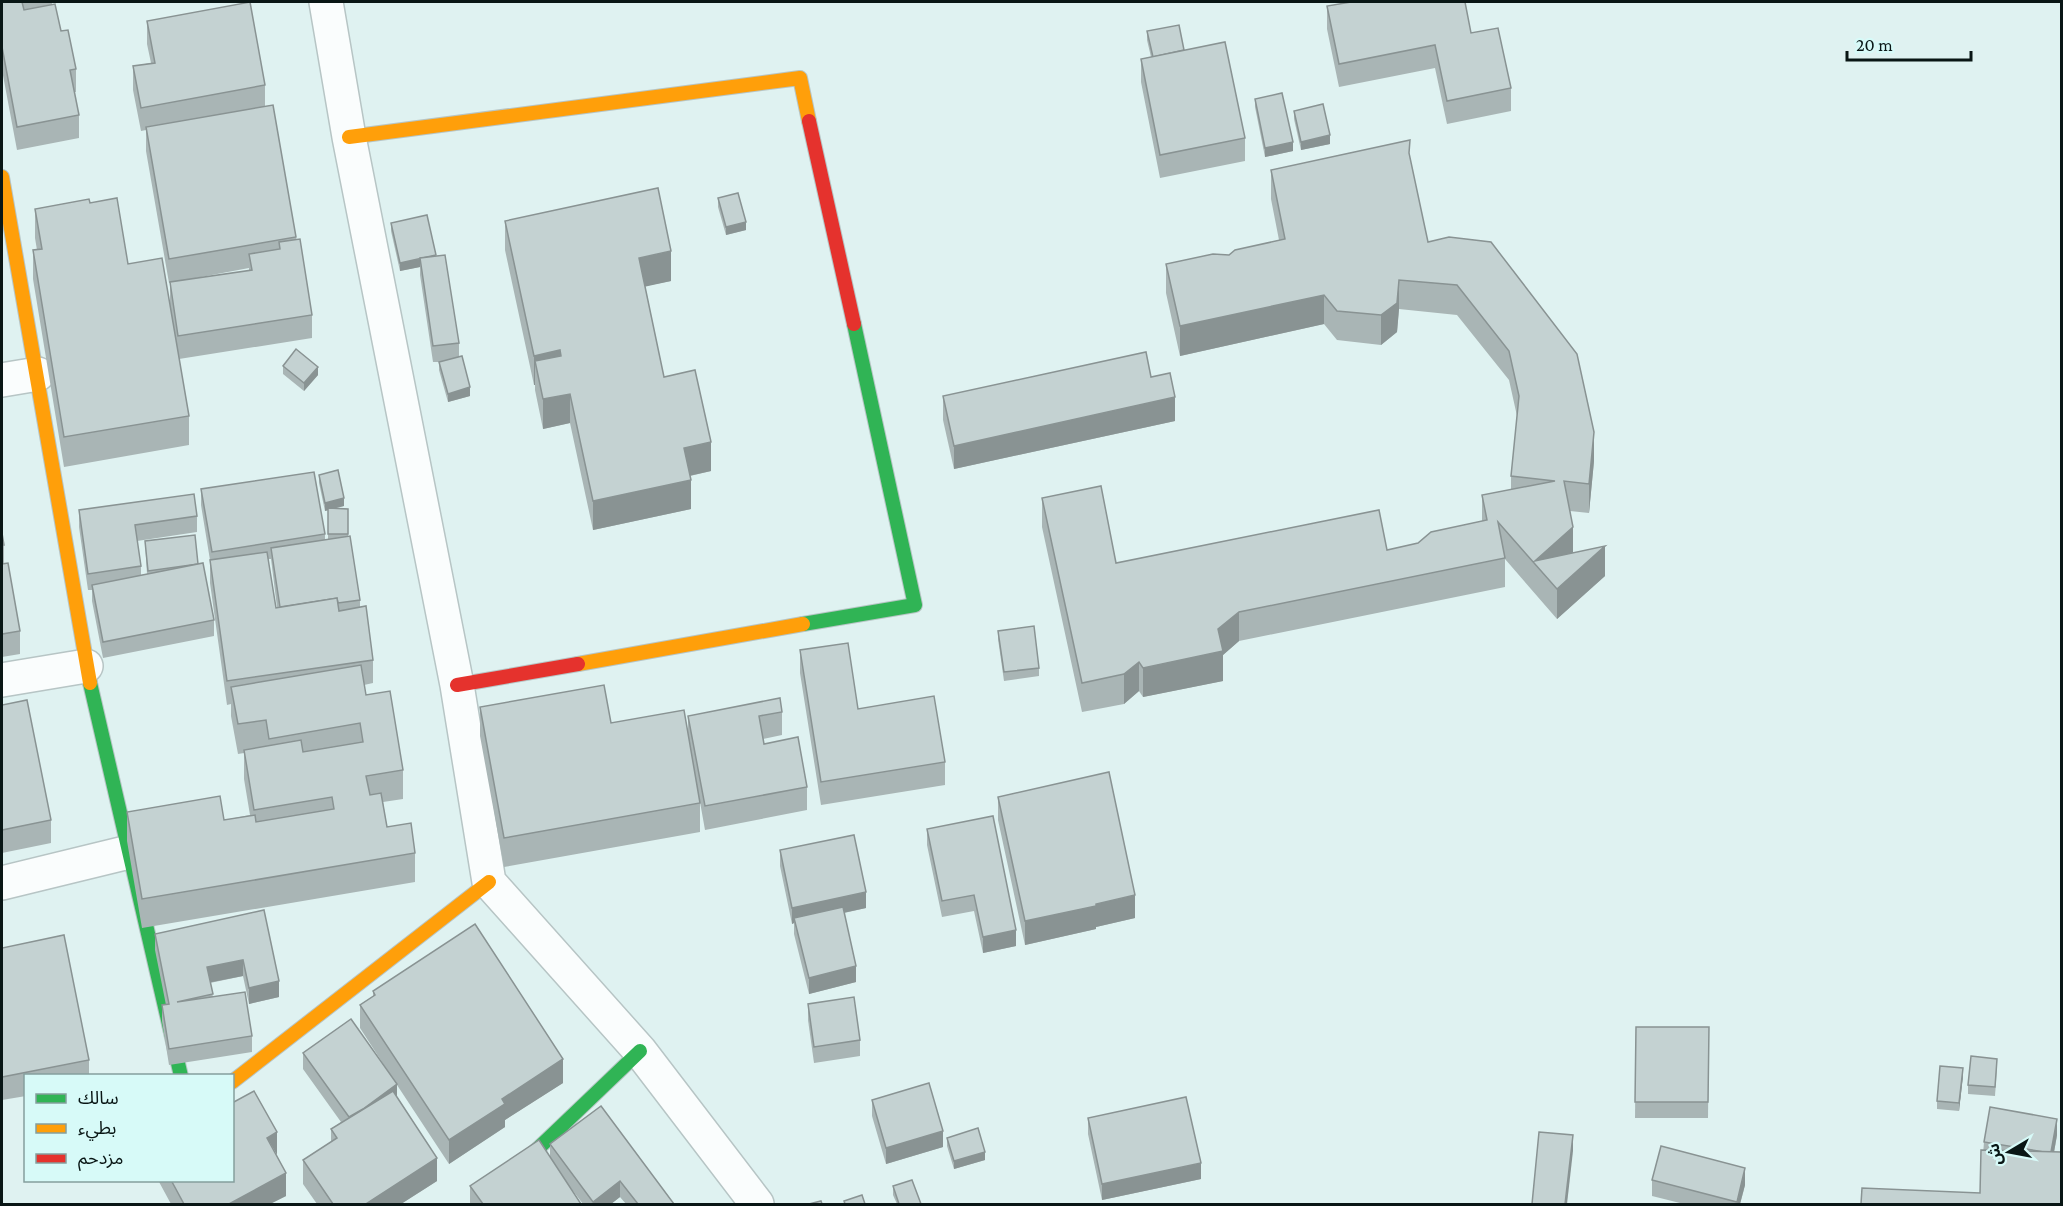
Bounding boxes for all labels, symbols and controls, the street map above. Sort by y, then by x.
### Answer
scale bar [1847,24,1972,62]
text: 20 m [1856,35,1893,55]
legend [24,1074,234,1182]
text: سالك [78,1088,119,1108]
text: بطيء [78,1118,116,1141]
north arrow [1979,1122,2039,1182]
text: ش [1984,1142,2006,1167]
text: مزدحم [78,1148,123,1171]

